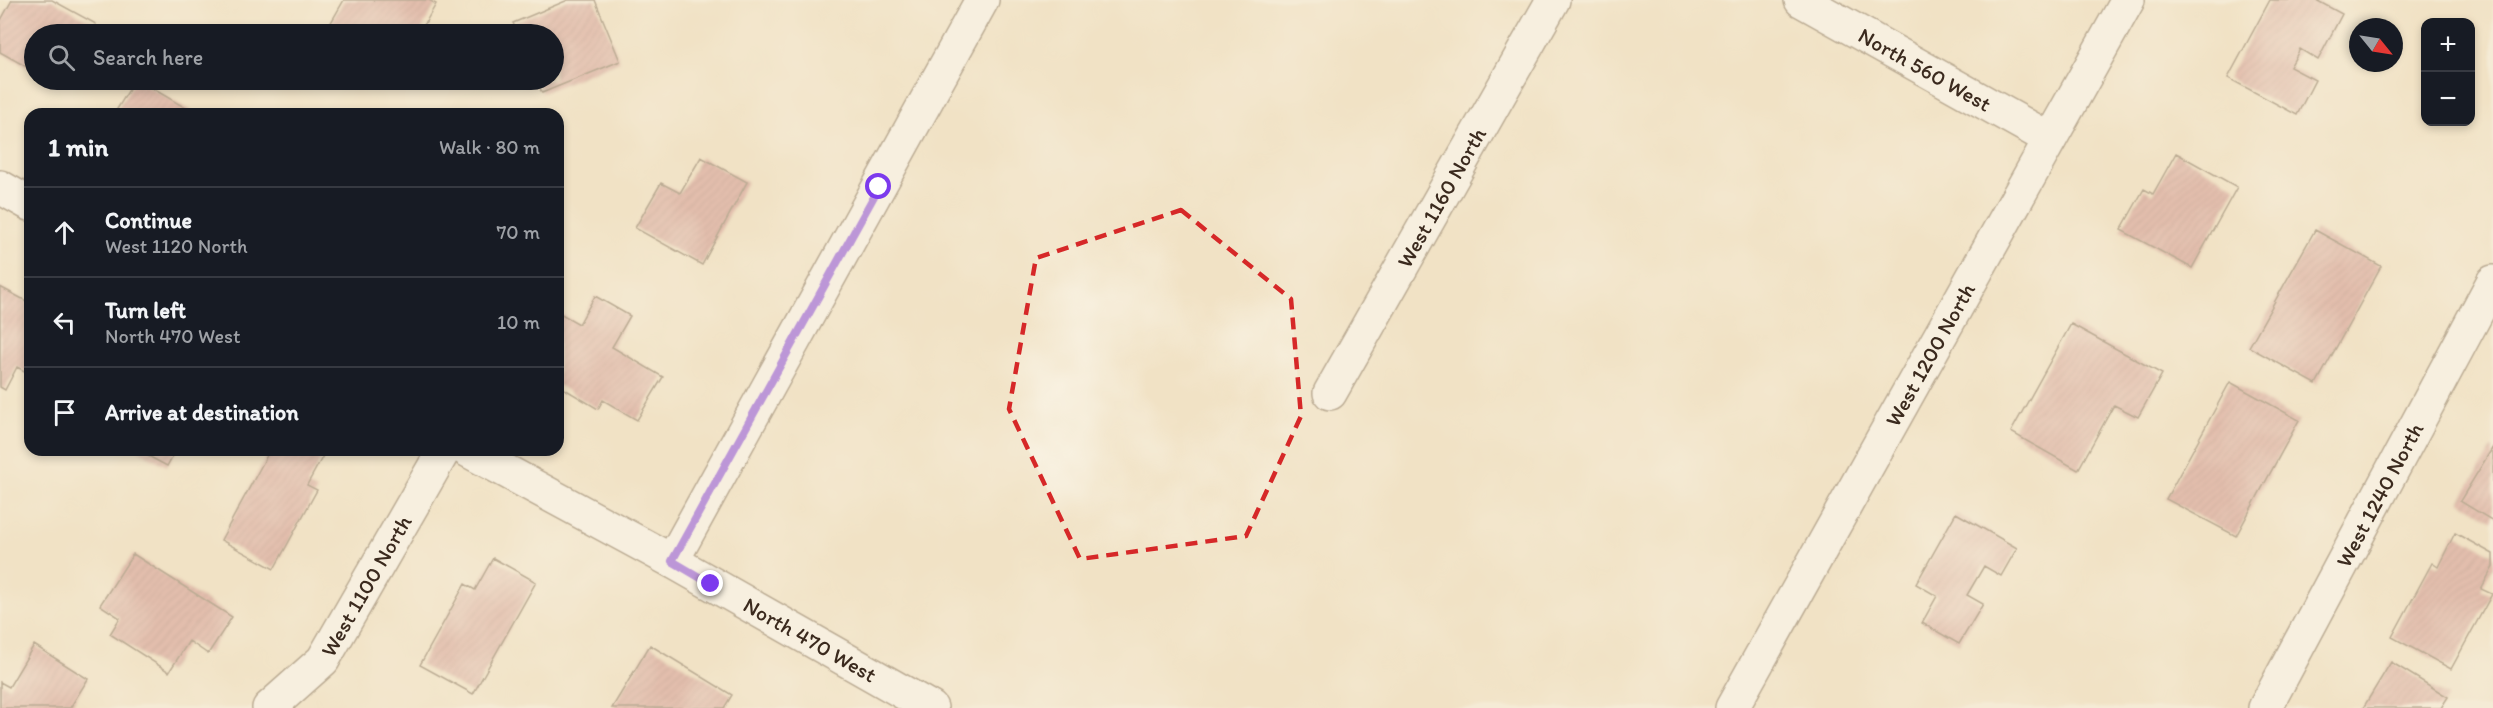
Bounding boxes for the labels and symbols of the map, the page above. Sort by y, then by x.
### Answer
north arrow [2349,18,2403,72]
street label: North 560 West [1854,21,1996,117]
street label: West 1160 North [1391,122,1492,272]
route start [865,173,891,199]
street label: West 1200 North [1879,278,1981,431]
street label: West 1240 North [2330,418,2429,571]
street label: West 1100 North [314,510,417,661]
route end [697,570,723,596]
street label: North 470 West [739,591,882,688]

